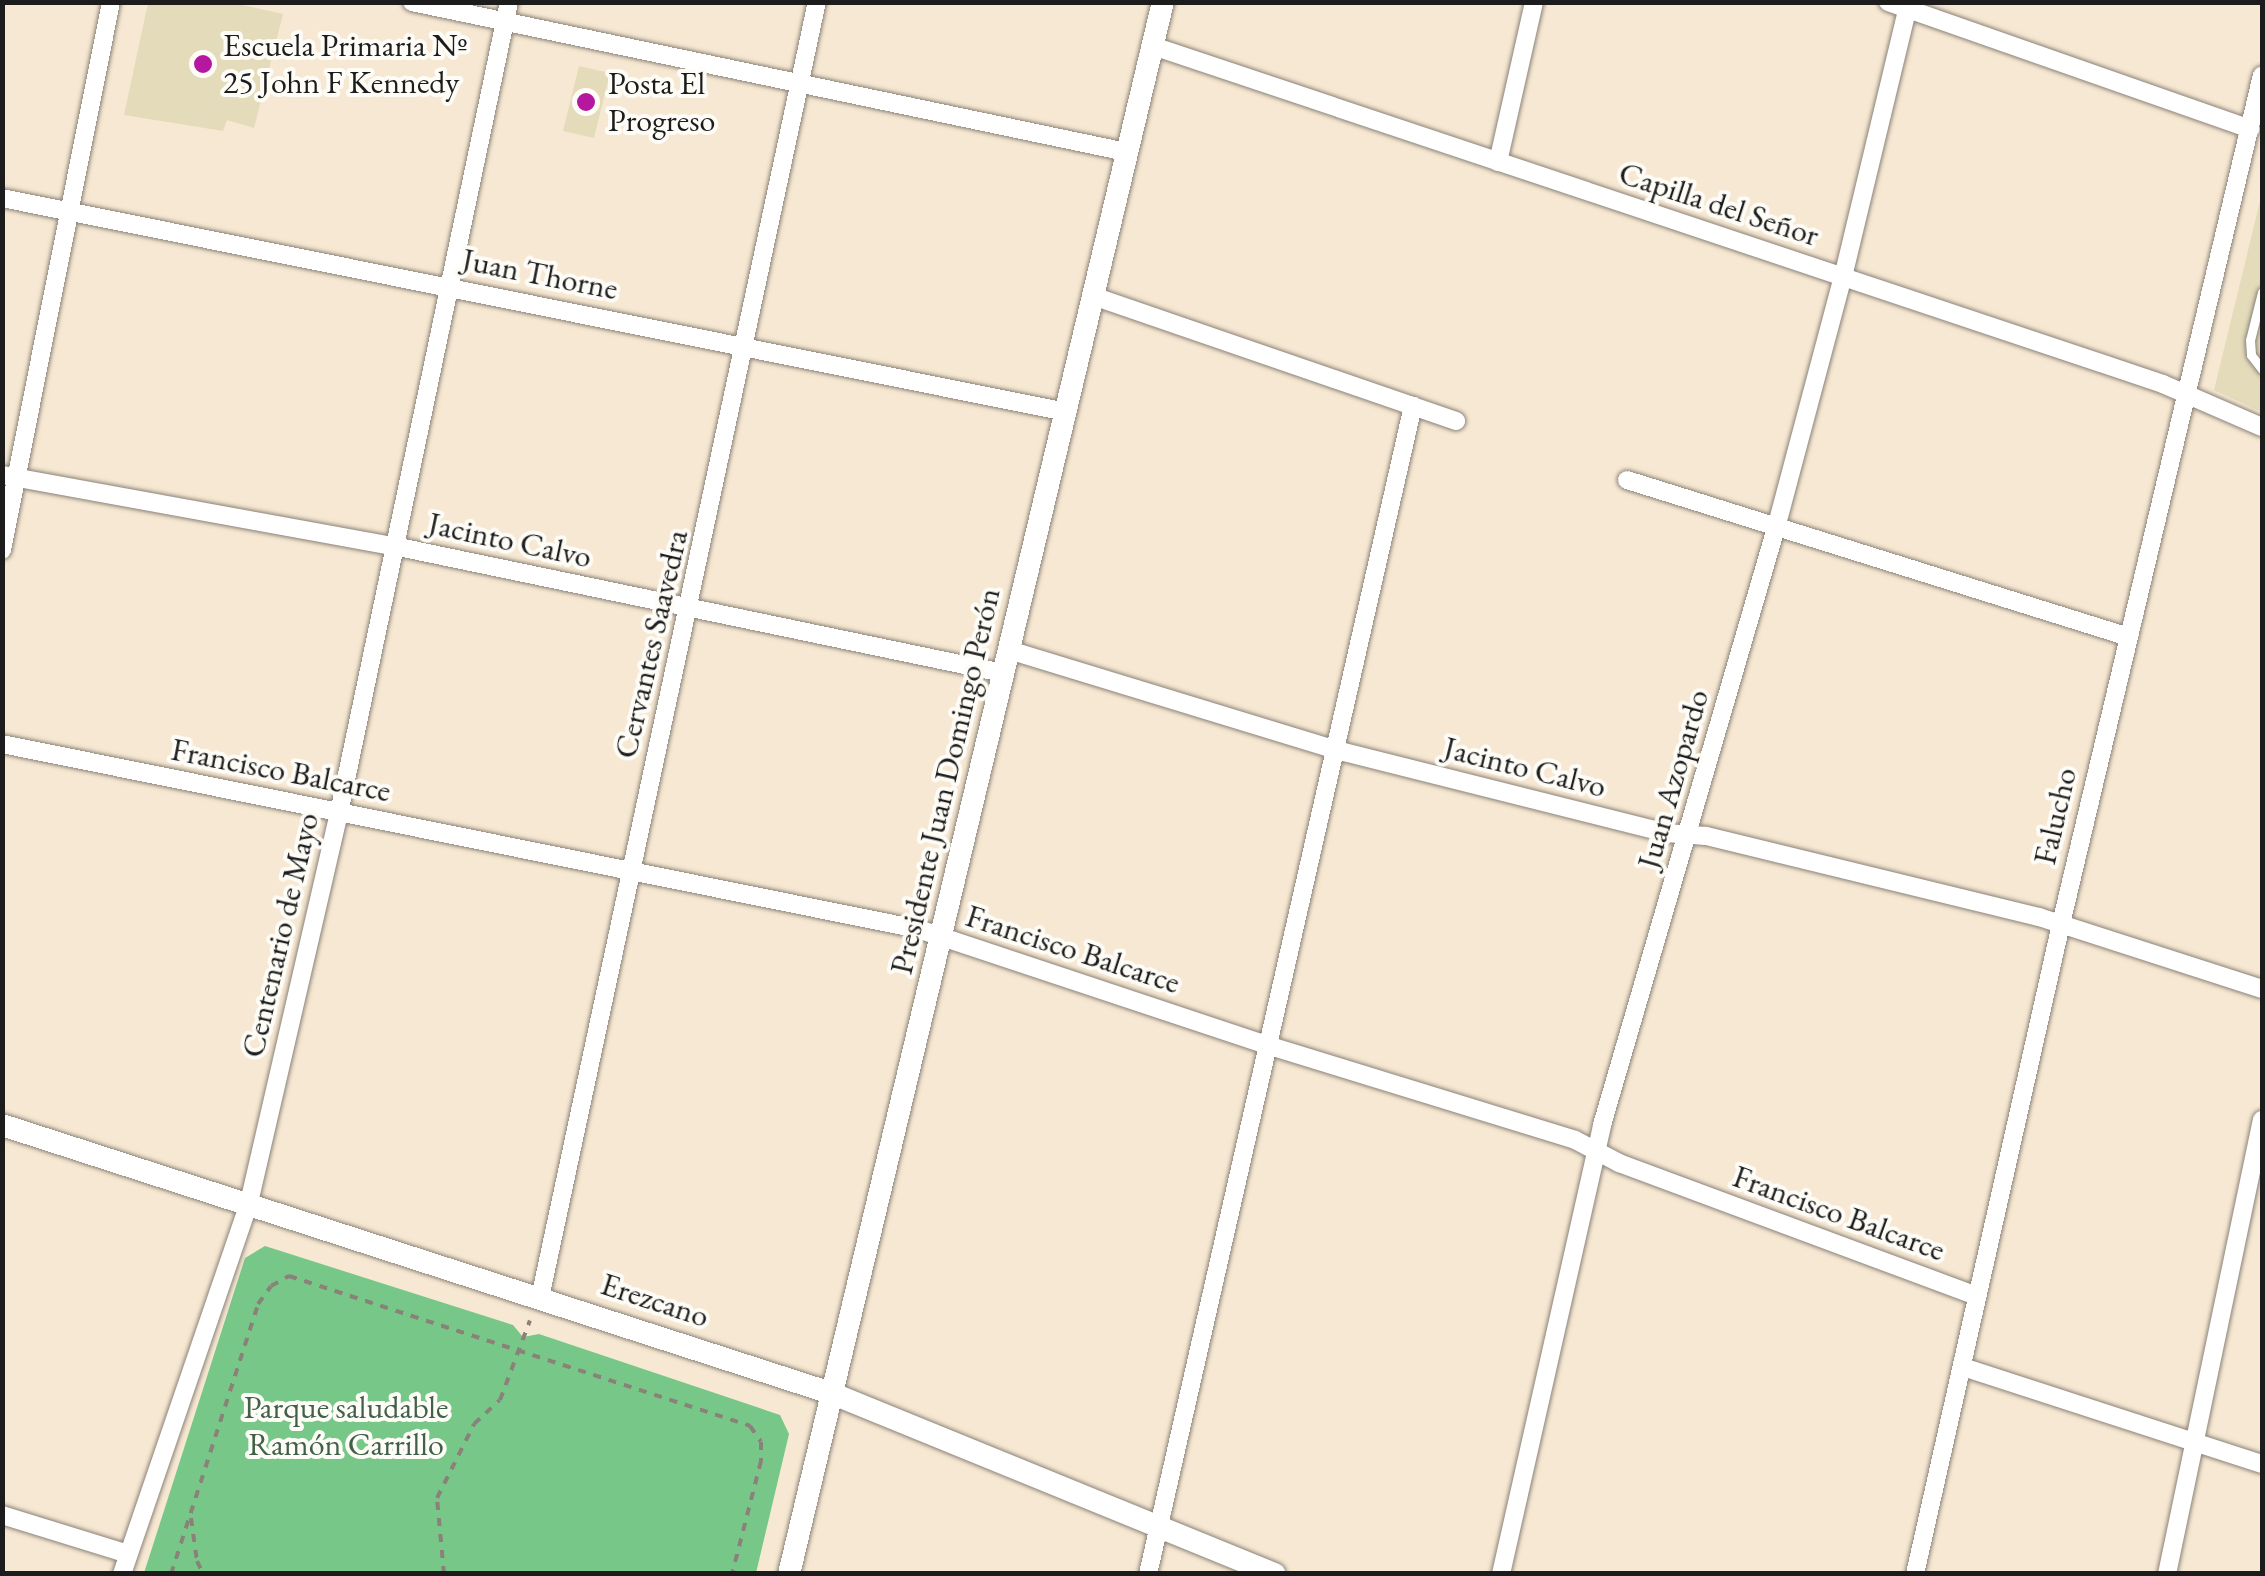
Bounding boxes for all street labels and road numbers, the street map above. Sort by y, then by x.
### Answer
street label: Capilla del Señor [1614,154,1824,254]
street label: Juan Thorne [459,240,621,308]
street label: Jacinto Calvo [425,504,595,576]
street label: Cervantes Saavedra [606,526,696,762]
street label: Presidente Juan Domingo Perón [882,584,1008,978]
street label: Juan Azopardo [1629,685,1717,873]
street label: Jacinto Calvo [1440,728,1610,806]
street label: Francisco Balcarce [168,730,394,810]
street label: Falucho [2025,764,2085,868]
street label: Centenario de Mayo [233,809,327,1061]
street label: Francisco Balcarce [961,896,1185,1002]
street label: Francisco Balcarce [1728,1157,1950,1269]
street label: Erezcano [596,1265,714,1335]

